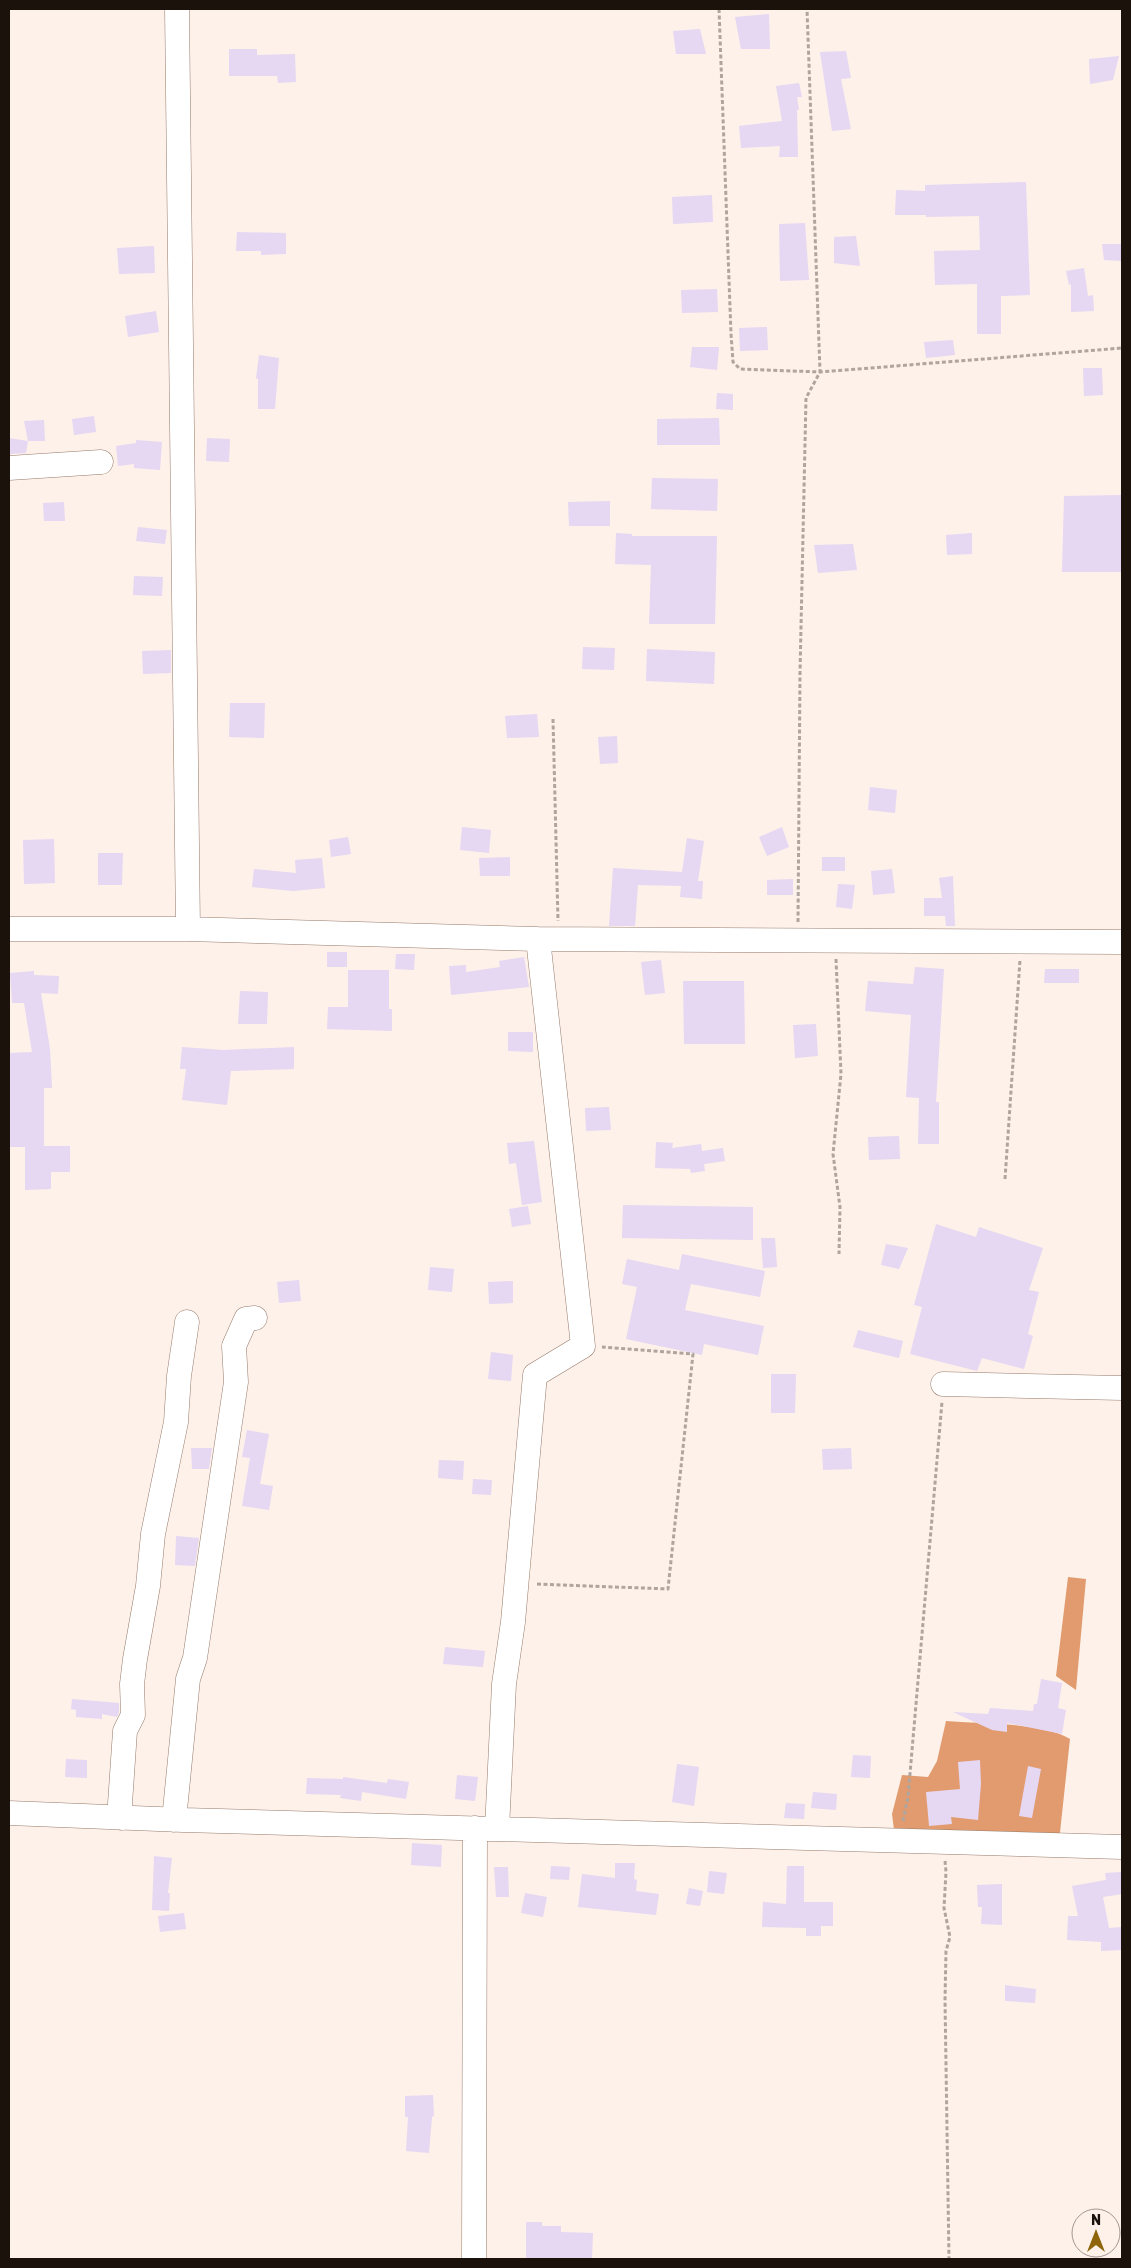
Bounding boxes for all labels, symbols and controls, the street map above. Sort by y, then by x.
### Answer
north arrow [1071,2208,1121,2258]
text: N [1091,2212,1101,2229]

